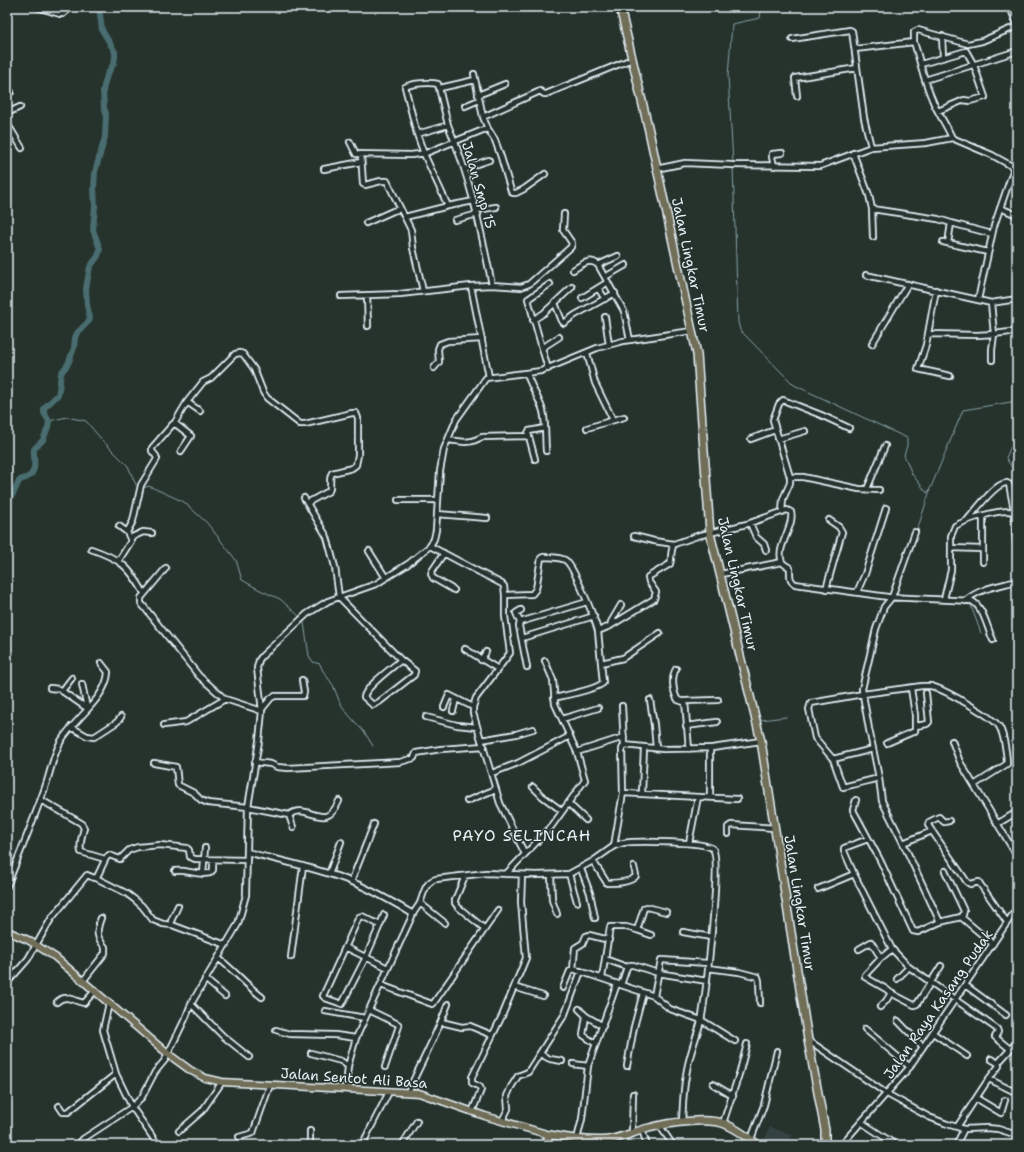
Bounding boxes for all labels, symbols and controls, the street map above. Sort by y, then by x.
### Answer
street label: Jalan Smp 15 [458,139,500,231]
street label: Jalan Lingkar Timur [668,196,714,334]
street label: Jalan Lingkar Timur [714,515,762,653]
district label: PAYO SELINCAH [452,825,592,846]
street label: Jalan Lingkar Timur [780,834,820,973]
street label: Jalan Raya Kasang Pudak [879,926,997,1082]
street label: Jalan Sentot Ali Basa [280,1064,428,1092]

